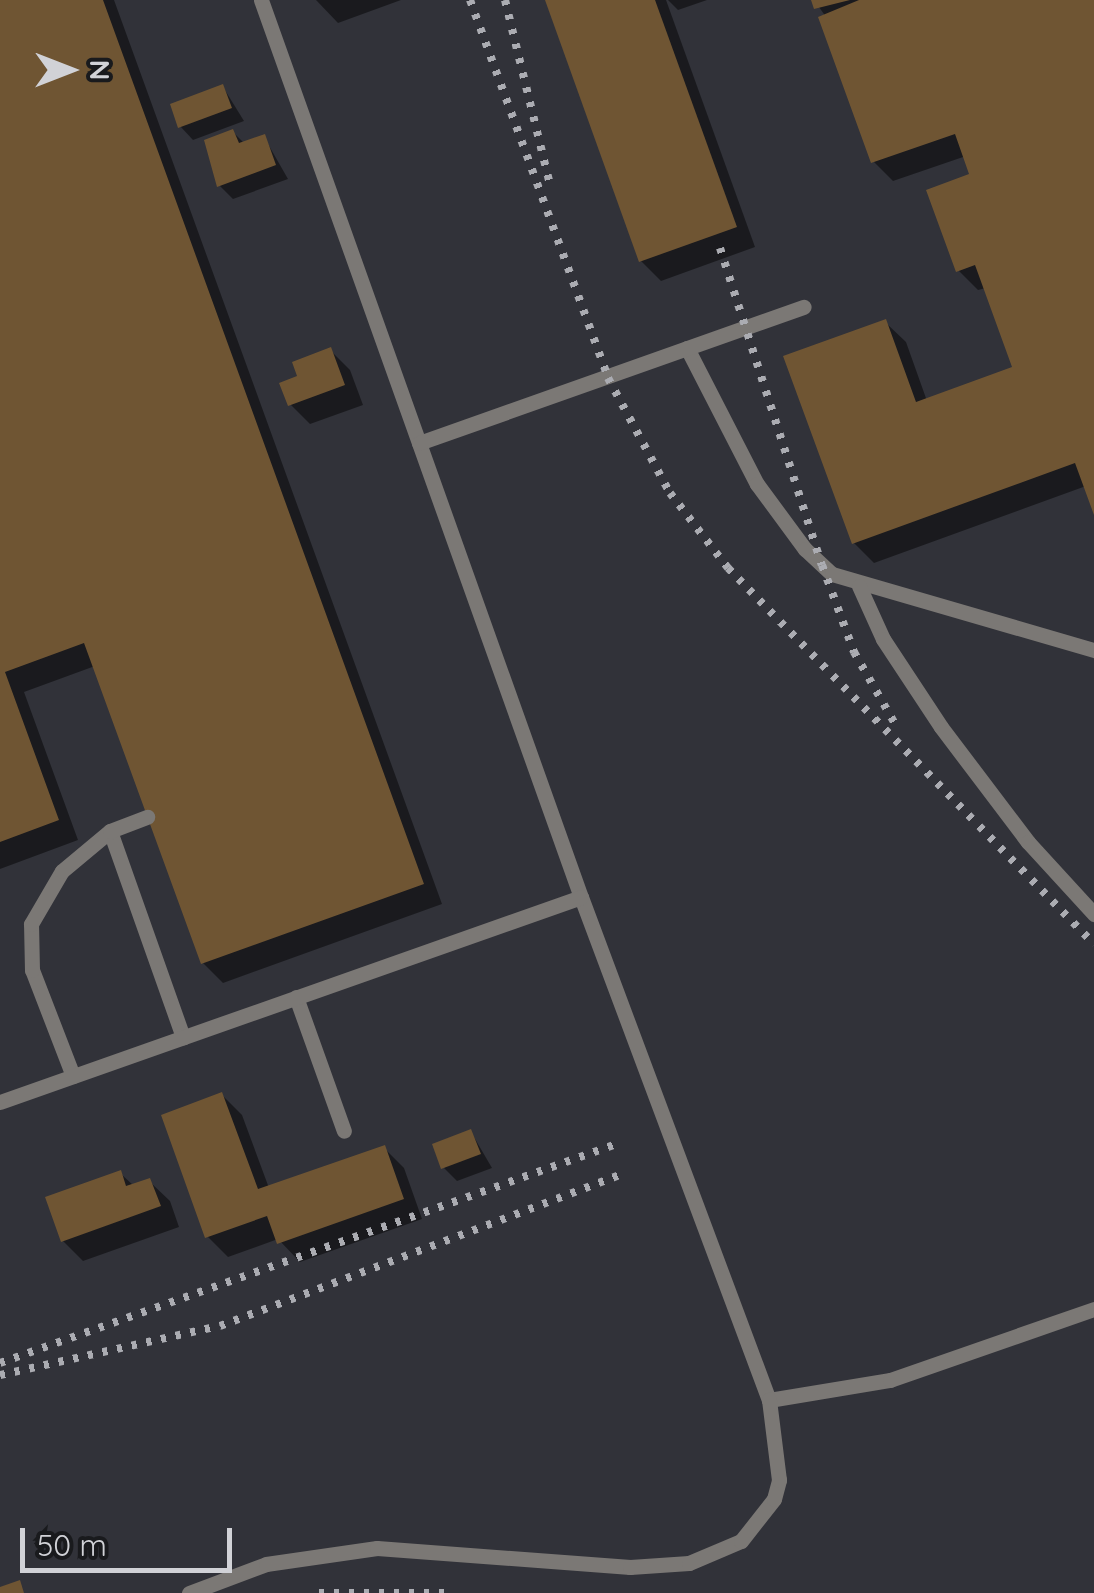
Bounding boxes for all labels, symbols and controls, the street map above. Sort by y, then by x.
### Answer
north arrow [20,20,120,120]
text: N [83,60,118,80]
scale bar [25,1508,238,1570]
text: 50 m [37,1526,107,1564]

